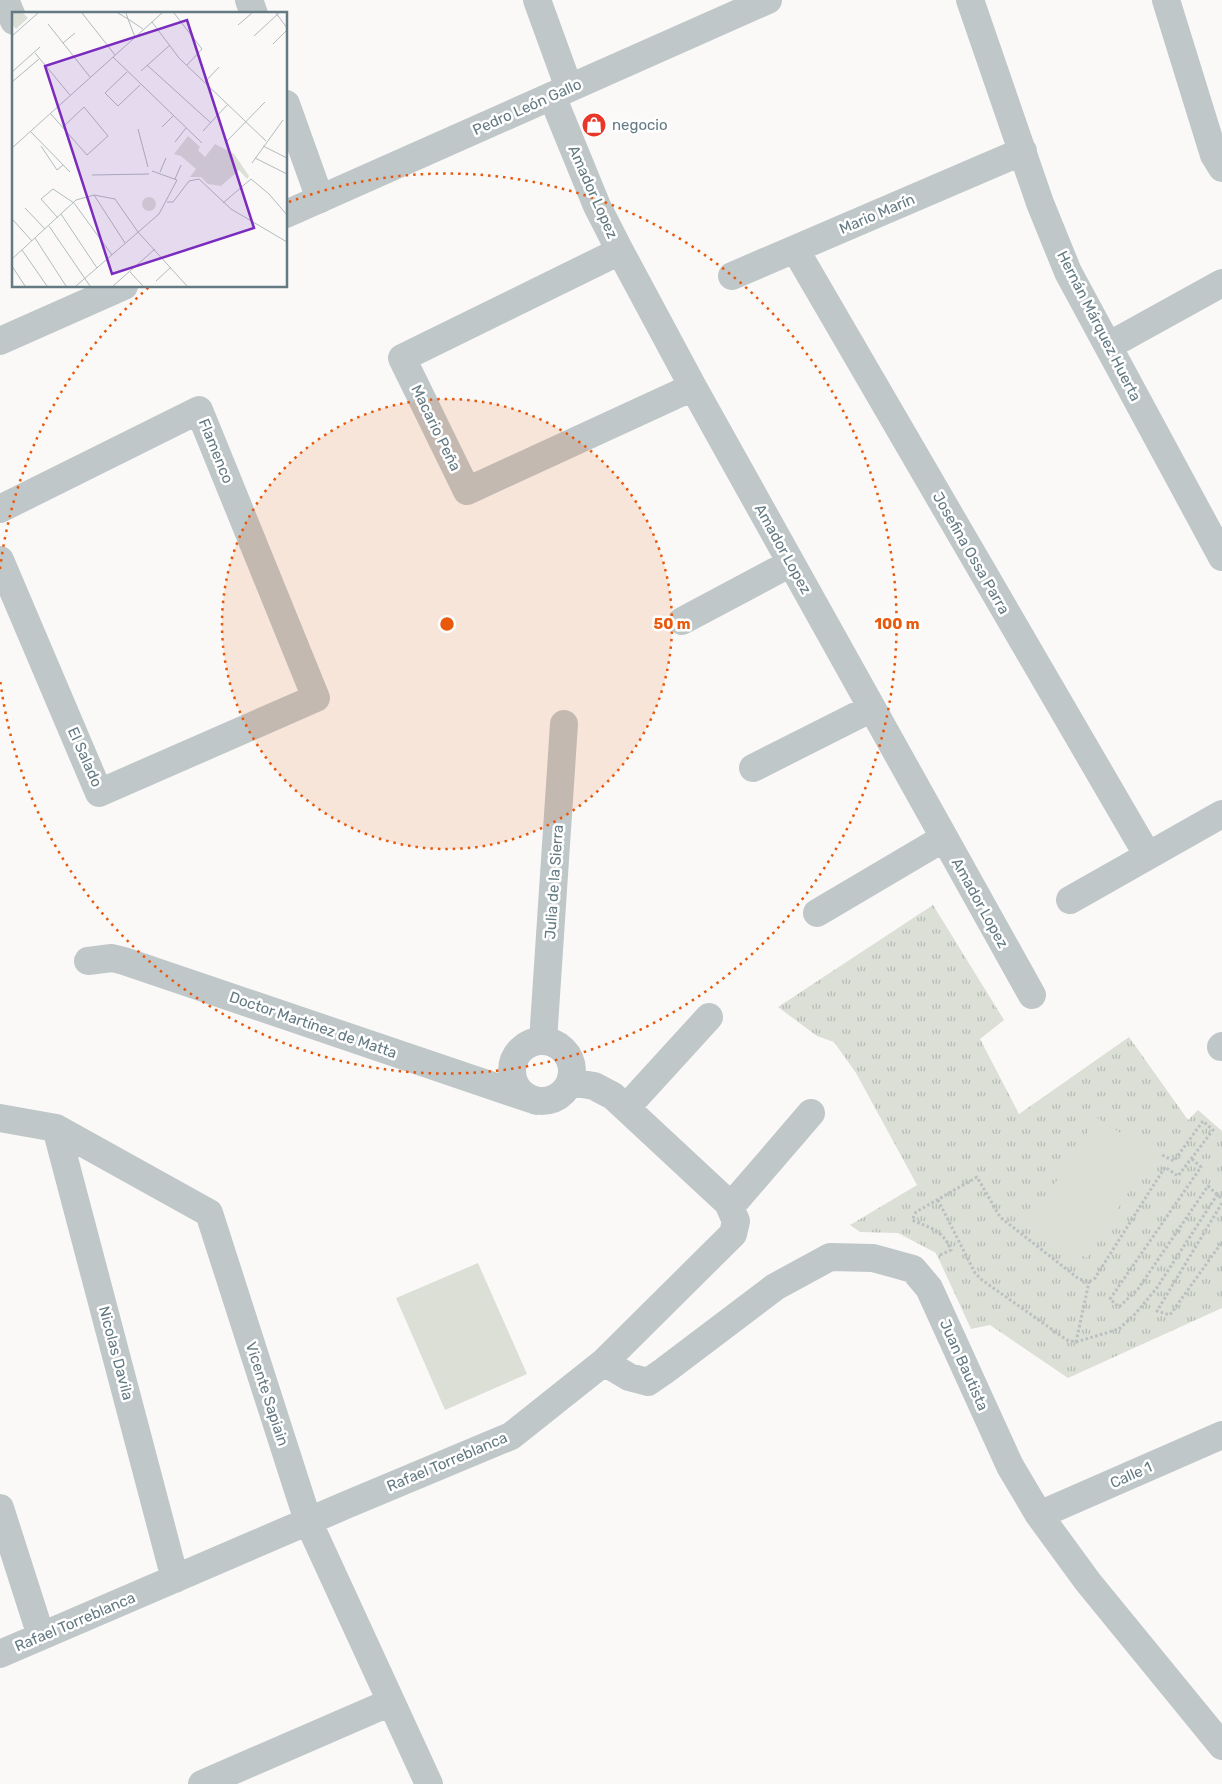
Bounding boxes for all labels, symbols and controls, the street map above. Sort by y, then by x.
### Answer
inset map [12,12,288,288]
street label: Pedro León Gallo [470,75,584,139]
shop icon: negocio [581,112,607,138]
place label: negocio [612,116,668,134]
street label: Amador Lopez [564,143,622,242]
street label: Mario Marín [836,190,918,238]
street label: Hernán Márquez Huerta [1053,248,1145,404]
street label: Macario Peña [407,382,465,474]
street label: Flamenco [195,416,237,486]
street label: Josefina Ossa Parra [929,489,1013,617]
street label: Amador Lopez [751,501,815,597]
centre of rings [438,615,456,633]
text: 50 m [654,615,690,633]
text: 100 m [875,615,919,633]
street label: El Salado [64,724,106,790]
street label: Julia de la Sierra [541,824,567,940]
street label: Amador Lopez [948,855,1012,951]
street label: Doctor Martínez de Matta [227,988,399,1062]
street label: Nicolas Davila [95,1304,137,1402]
street label: Juan Bautista [936,1317,992,1413]
street label: Vicente Sapiain [242,1340,292,1448]
street label: Rafael Torreblanca [384,1428,510,1496]
street label: Calle 1 [1107,1458,1155,1492]
street label: Rafael Torreblanca [12,1588,138,1656]

